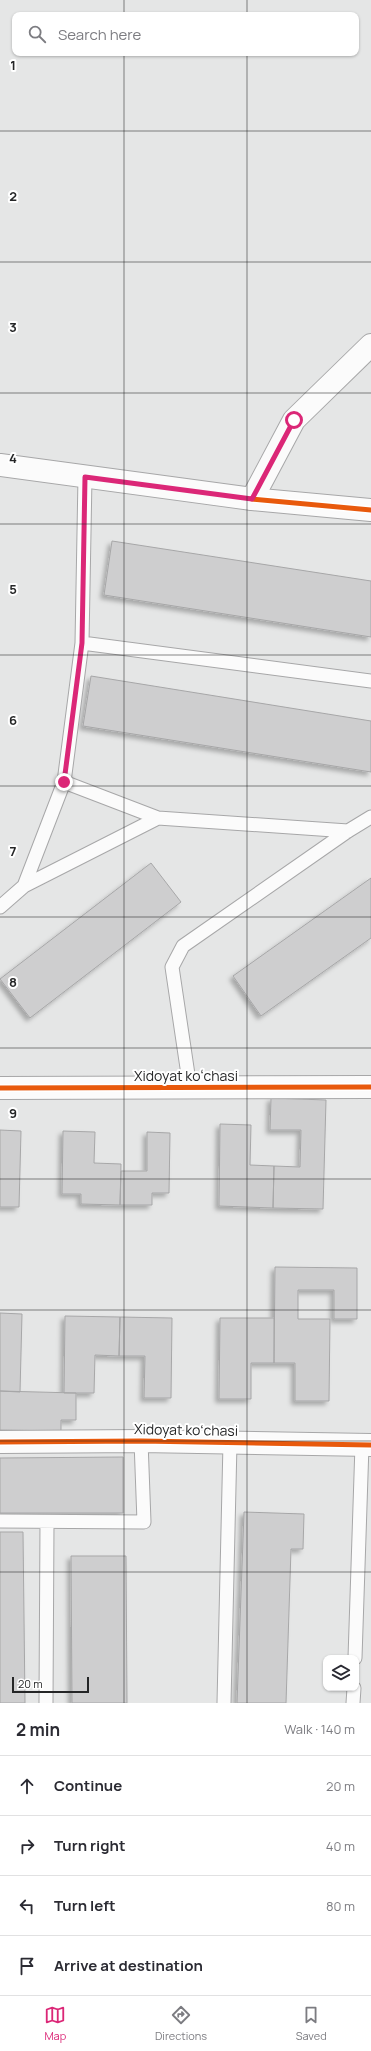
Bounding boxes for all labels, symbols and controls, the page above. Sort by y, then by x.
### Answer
search box [12,12,359,56]
icon: search [26,23,48,45]
text: Search here [58,24,141,45]
text: 1 [10,56,16,74]
text: 2 [9,187,17,205]
text: 3 [9,318,17,336]
route start [285,411,303,429]
text: 4 [9,449,17,467]
text: 5 [9,580,17,598]
text: 6 [9,711,17,729]
route end [55,773,73,791]
text: 7 [10,842,17,860]
text: 8 [9,973,17,991]
street label: Xidoyat koʻchasi [134,1066,238,1085]
text: 9 [9,1104,17,1122]
street label: Xidoyat koʻchasi [134,1419,238,1440]
map controls [323,1655,359,1691]
button: layers [323,1655,359,1691]
scale bar [12,1675,89,1694]
text: 20 m [18,1676,43,1691]
text: 2 min [16,1718,60,1741]
text: Walk · 140 m [284,1720,355,1738]
icon: ahead [16,1775,38,1797]
text: Continue [54,1775,122,1796]
text: 20 m [326,1777,355,1795]
icon: right [16,1835,38,1857]
text: Turn right [54,1835,125,1856]
text: 40 m [326,1837,355,1855]
icon: left [16,1895,38,1917]
text: Turn left [54,1895,116,1916]
text: 80 m [326,1897,355,1915]
icon: arrive [16,1955,38,1977]
text: Arrive at destination [54,1955,203,1976]
tab: Map [44,2004,66,2043]
tab: Directions [155,2004,207,2043]
tab: Saved [296,2004,327,2043]

